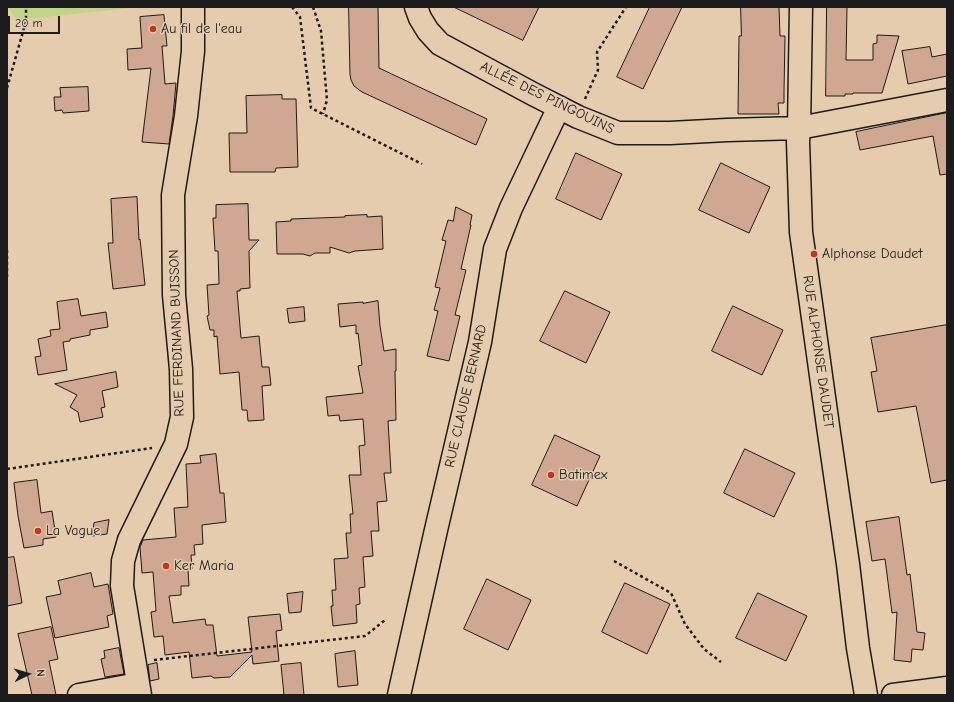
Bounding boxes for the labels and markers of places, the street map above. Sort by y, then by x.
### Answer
place label: Au fil de l'eau [161,21,242,37]
marker: Au fil de l'eau [148,24,158,34]
place label: Alphonse Daudet [822,246,922,262]
marker: Alphonse Daudet [809,249,819,259]
place label: Batimex [559,467,607,483]
marker: Batimex [546,470,556,480]
place label: La Vague [46,523,100,539]
marker: La Vague [33,526,43,536]
place label: Ker Maria [174,558,234,574]
marker: Ker Maria [161,561,171,571]

